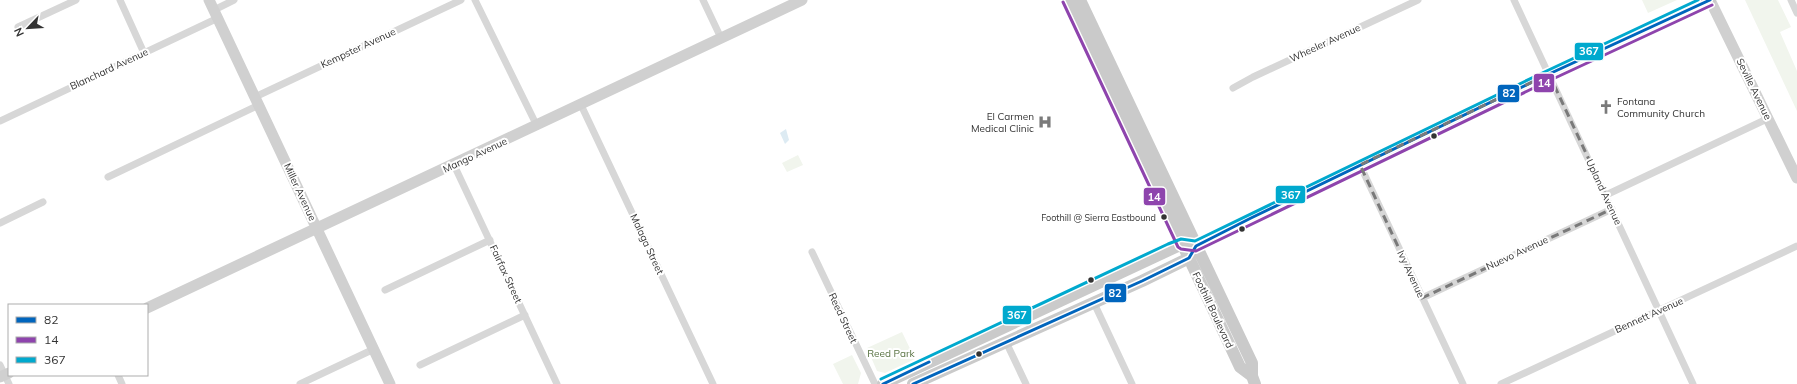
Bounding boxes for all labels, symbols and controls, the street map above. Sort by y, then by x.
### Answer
north arrow [8,8,48,48]
street label: Wheeler Avenue [1287,21,1363,65]
street label: Kempster Avenue [318,25,398,71]
text: N [11,26,27,39]
line badge: 367 [1574,42,1604,61]
text: 367 [1579,44,1599,58]
street label: Blanchard Avenue [68,45,150,93]
street label: Seville Avenue [1733,56,1775,122]
line badge: 14 [1533,73,1555,93]
text: 14 [1537,76,1551,90]
line badge: 82 [1497,84,1520,103]
text: 82 [1502,86,1516,100]
place label: Fontana Community Church [1617,95,1705,120]
church icon: Fontana Community Church [1598,99,1614,115]
place label: El Carmen Medical Clinic [971,110,1034,135]
hospital icon: El Carmen Medical Clinic [1037,114,1053,130]
unlabelled marker [1429,131,1439,141]
street label: Mango Avenue [441,134,509,176]
street label: Upland Avenue [1583,157,1625,227]
street label: Miller Avenue [281,161,319,223]
line badge: 367 [1275,185,1306,204]
line badge: 14 [1143,187,1166,206]
text: 367 [1281,188,1301,202]
text: 14 [1147,190,1161,204]
street label: Malaga Street [627,212,667,277]
place label: Foothill @ Sierra Eastbound [1041,212,1156,223]
marker: Foothill @ Sierra Eastbound [1159,212,1169,222]
unlabelled marker [1237,224,1247,234]
street label: Nuevo Avenue [1484,233,1550,273]
street label: Fairfax Street [487,243,525,306]
street label: Ivy Avenue [1394,248,1428,300]
street label: Foothill Boulevard [1190,270,1236,350]
unlabelled marker [1086,275,1096,285]
line badge: 82 [1104,283,1127,303]
text: 82 [1108,286,1122,300]
street label: Reed Street [826,291,861,346]
street label: Bennett Avenue [1613,294,1685,336]
legend [8,304,148,376]
line badge: 367 [1002,305,1032,325]
text: 367 [1007,308,1027,322]
text: 82 [44,312,58,327]
text: 14 [44,332,58,347]
park label: Reed Park [867,347,916,360]
unlabelled marker [974,349,984,359]
text: 367 [44,352,66,367]

